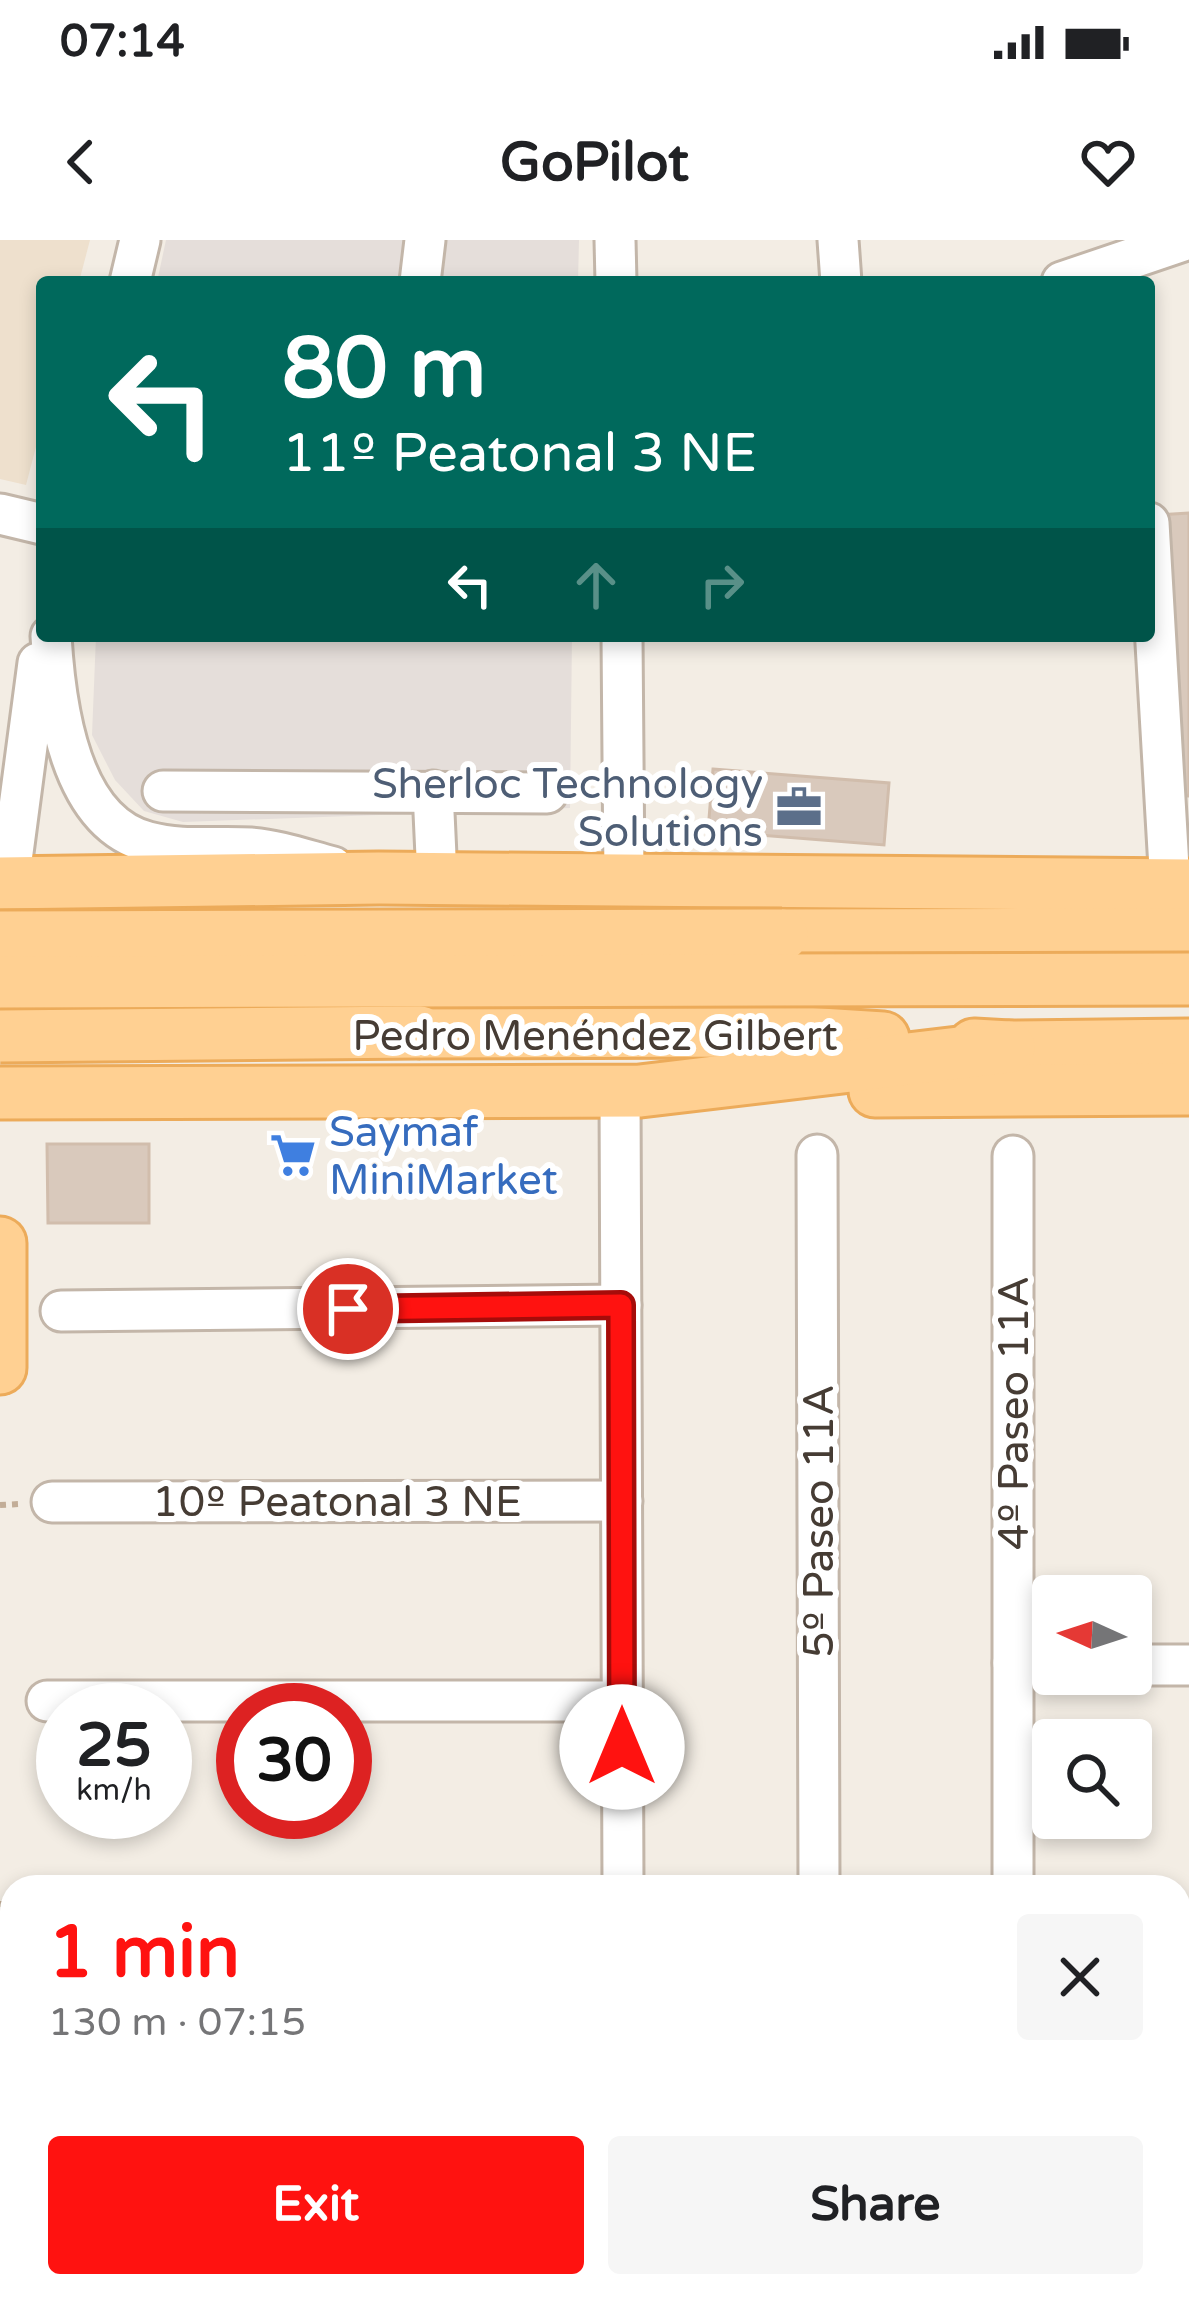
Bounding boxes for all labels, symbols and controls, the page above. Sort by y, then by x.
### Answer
text: 07:14 [60,15,185,69]
icon: back [48,129,114,195]
icon: heart [1075,129,1141,195]
text: GoPilot [500,130,689,195]
text: 80 m [282,319,486,420]
icon: left [84,324,240,480]
text: 11º Peatonal 3 NE [282,421,757,486]
icon: left [437,552,503,618]
icon: ahead [563,552,629,618]
icon: right [689,552,755,618]
place label: Sherloc Technology Solutions [372,759,763,858]
office icon: Sherloc Technology Solutions [774,782,824,832]
street label: Pedro Menéndez Gilbert [352,1011,838,1062]
place label: Saymaf MiniMarket [329,1107,558,1206]
supermarket icon: Saymaf MiniMarket [268,1130,318,1180]
pin [297,1258,399,1360]
icon: arrive [315,1276,381,1342]
street label: 4º Paseo 11A [989,1276,1040,1550]
street label: 5º Paseo 11A [794,1384,845,1658]
street label: 10º Peatonal 3 NE [152,1477,522,1528]
north arrow [1032,1575,1152,1695]
map controls [1032,1575,1152,1839]
speed limit sign: 30 [216,1683,372,1839]
position arrow [559,1684,685,1810]
text: 25 [76,1710,152,1782]
button: search [1032,1719,1152,1839]
text: km/h [76,1772,152,1809]
text: 1 min [48,1910,240,1997]
button: close [1017,1914,1143,2040]
text: 130 m · 07:15 [48,1999,306,2046]
button: Exit [48,2136,584,2274]
button: Share [608,2136,1143,2274]

